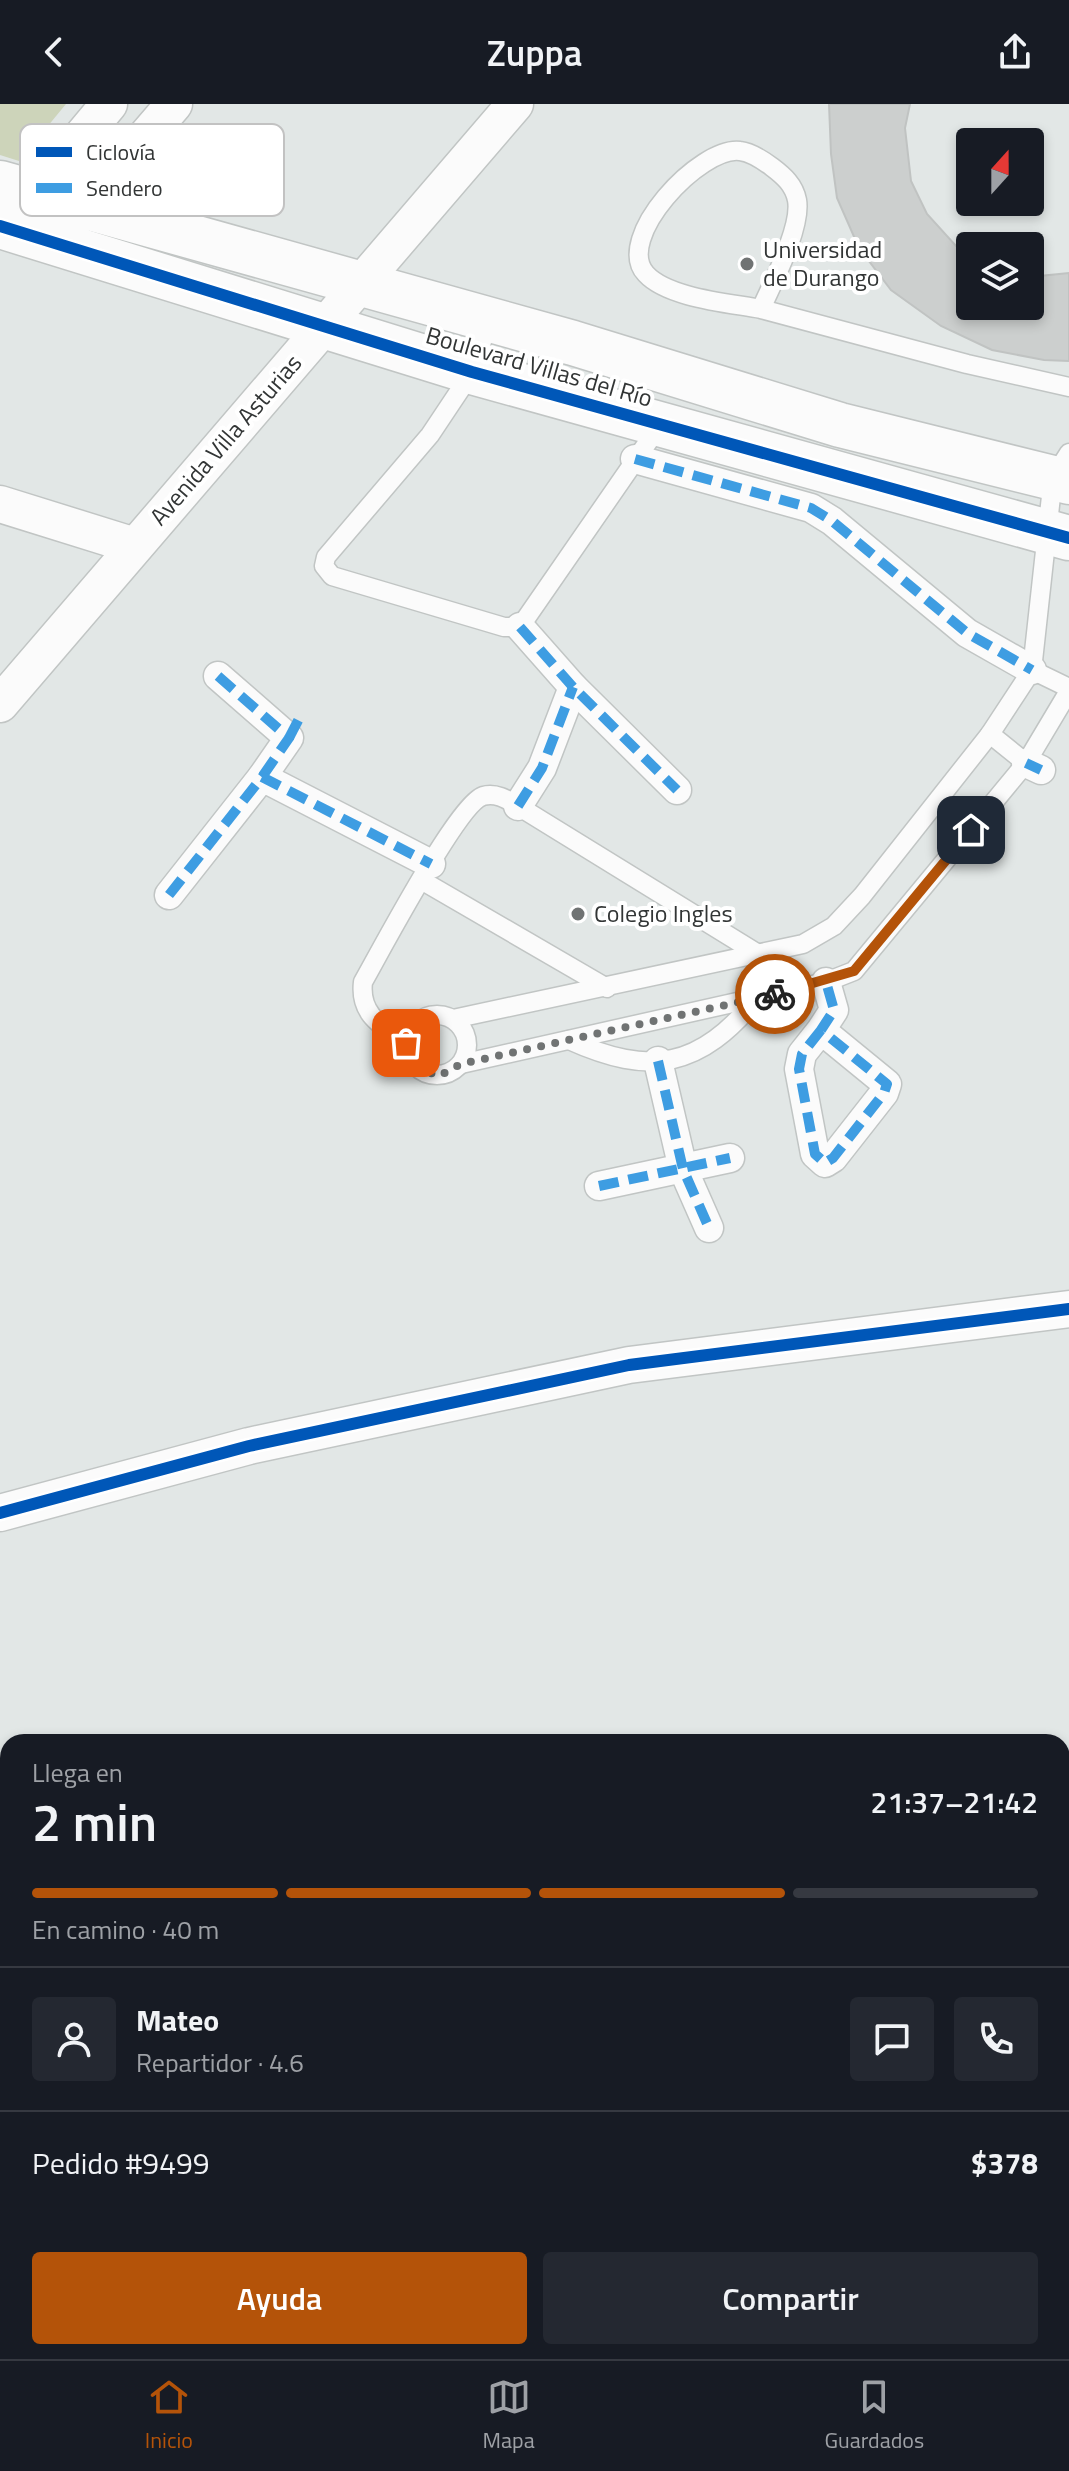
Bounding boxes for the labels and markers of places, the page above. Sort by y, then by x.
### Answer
place label: Universidad de Durango [763,231,882,295]
marker: Universidad de Durango [738,255,756,273]
pin [937,796,1005,864]
place label: Colegio Ingles [594,895,733,931]
marker: Colegio Ingles [569,905,587,923]
pin [372,1009,440,1077]

